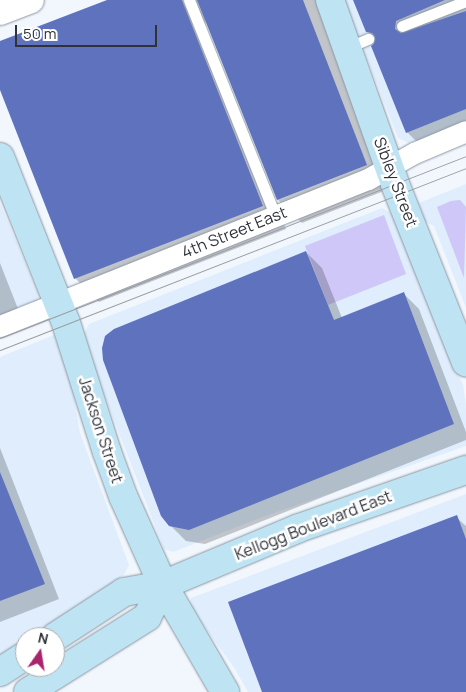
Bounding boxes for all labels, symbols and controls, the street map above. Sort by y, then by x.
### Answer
scale bar [18,15,160,47]
text: 50 m [23,23,57,44]
street label: Sibley Street [370,134,422,230]
street label: 4th Street East [179,202,289,262]
street label: Jackson Street [75,374,127,486]
street label: Kellogg Boulevard East [232,486,394,564]
north arrow [15,627,65,677]
text: N [36,627,50,648]

